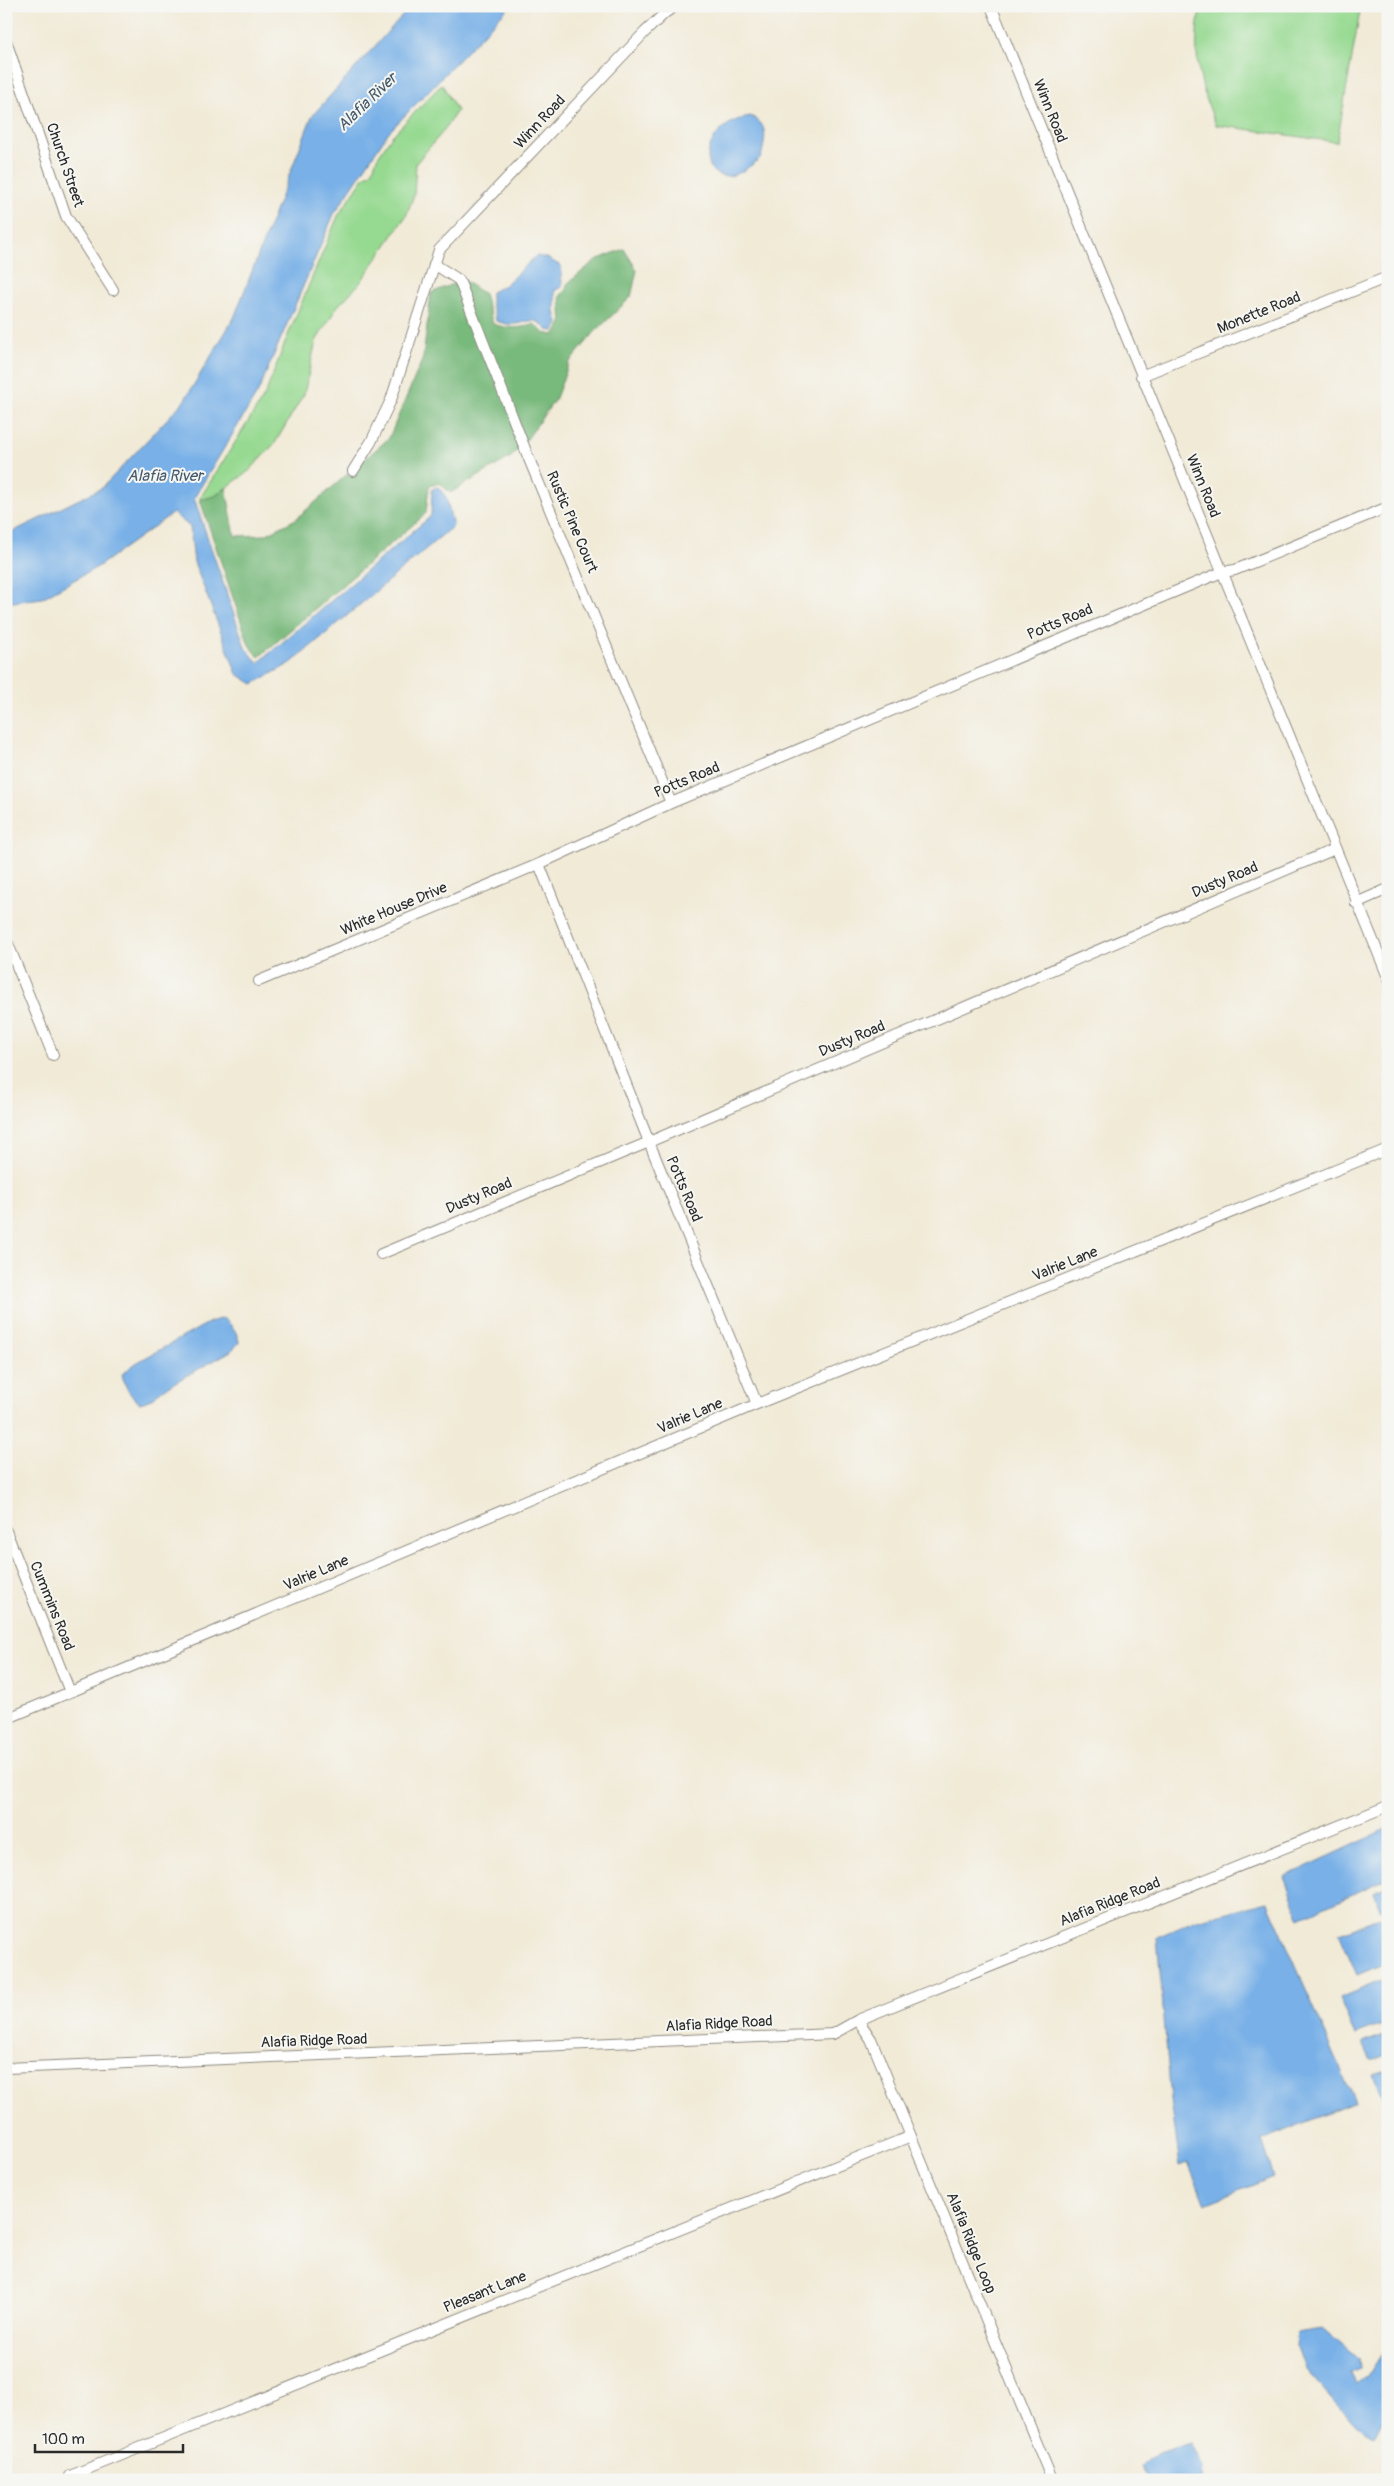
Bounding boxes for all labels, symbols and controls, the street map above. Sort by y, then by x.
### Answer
water label: Alafia River [333,67,403,135]
street label: Winn Road [1029,77,1071,145]
street label: Winn Road [510,91,570,153]
street label: Church Street [42,120,89,210]
street label: Monette Road [1214,288,1304,338]
street label: Winn Road [1182,452,1224,520]
water label: Alafia River [127,466,205,486]
street label: Rustic Pine Court [542,468,602,577]
street label: Potts Road [1024,600,1096,644]
street label: Potts Road [651,758,723,802]
street label: Dusty Road [1189,858,1261,902]
street label: White House Drive [338,878,451,940]
street label: Dusty Road [816,1017,888,1061]
street label: Potts Road [662,1153,706,1225]
street label: Dusty Road [443,1174,515,1218]
street label: Valrie Lane [1029,1242,1101,1286]
street label: Valrie Lane [654,1394,726,1438]
street label: Valrie Lane [280,1551,352,1595]
street label: Cummins Road [25,1559,79,1653]
street label: Alafia Ridge Road [1057,1873,1163,1931]
street label: Alafia Ridge Road [665,2012,773,2036]
street label: Alafia Ridge Road [260,2030,368,2052]
street label: Alafia Ridge Loop [942,2189,1000,2297]
street label: Pleasant Lane [441,2266,530,2317]
scale bar [35,2421,182,2453]
text: 100 m [42,2430,85,2449]

